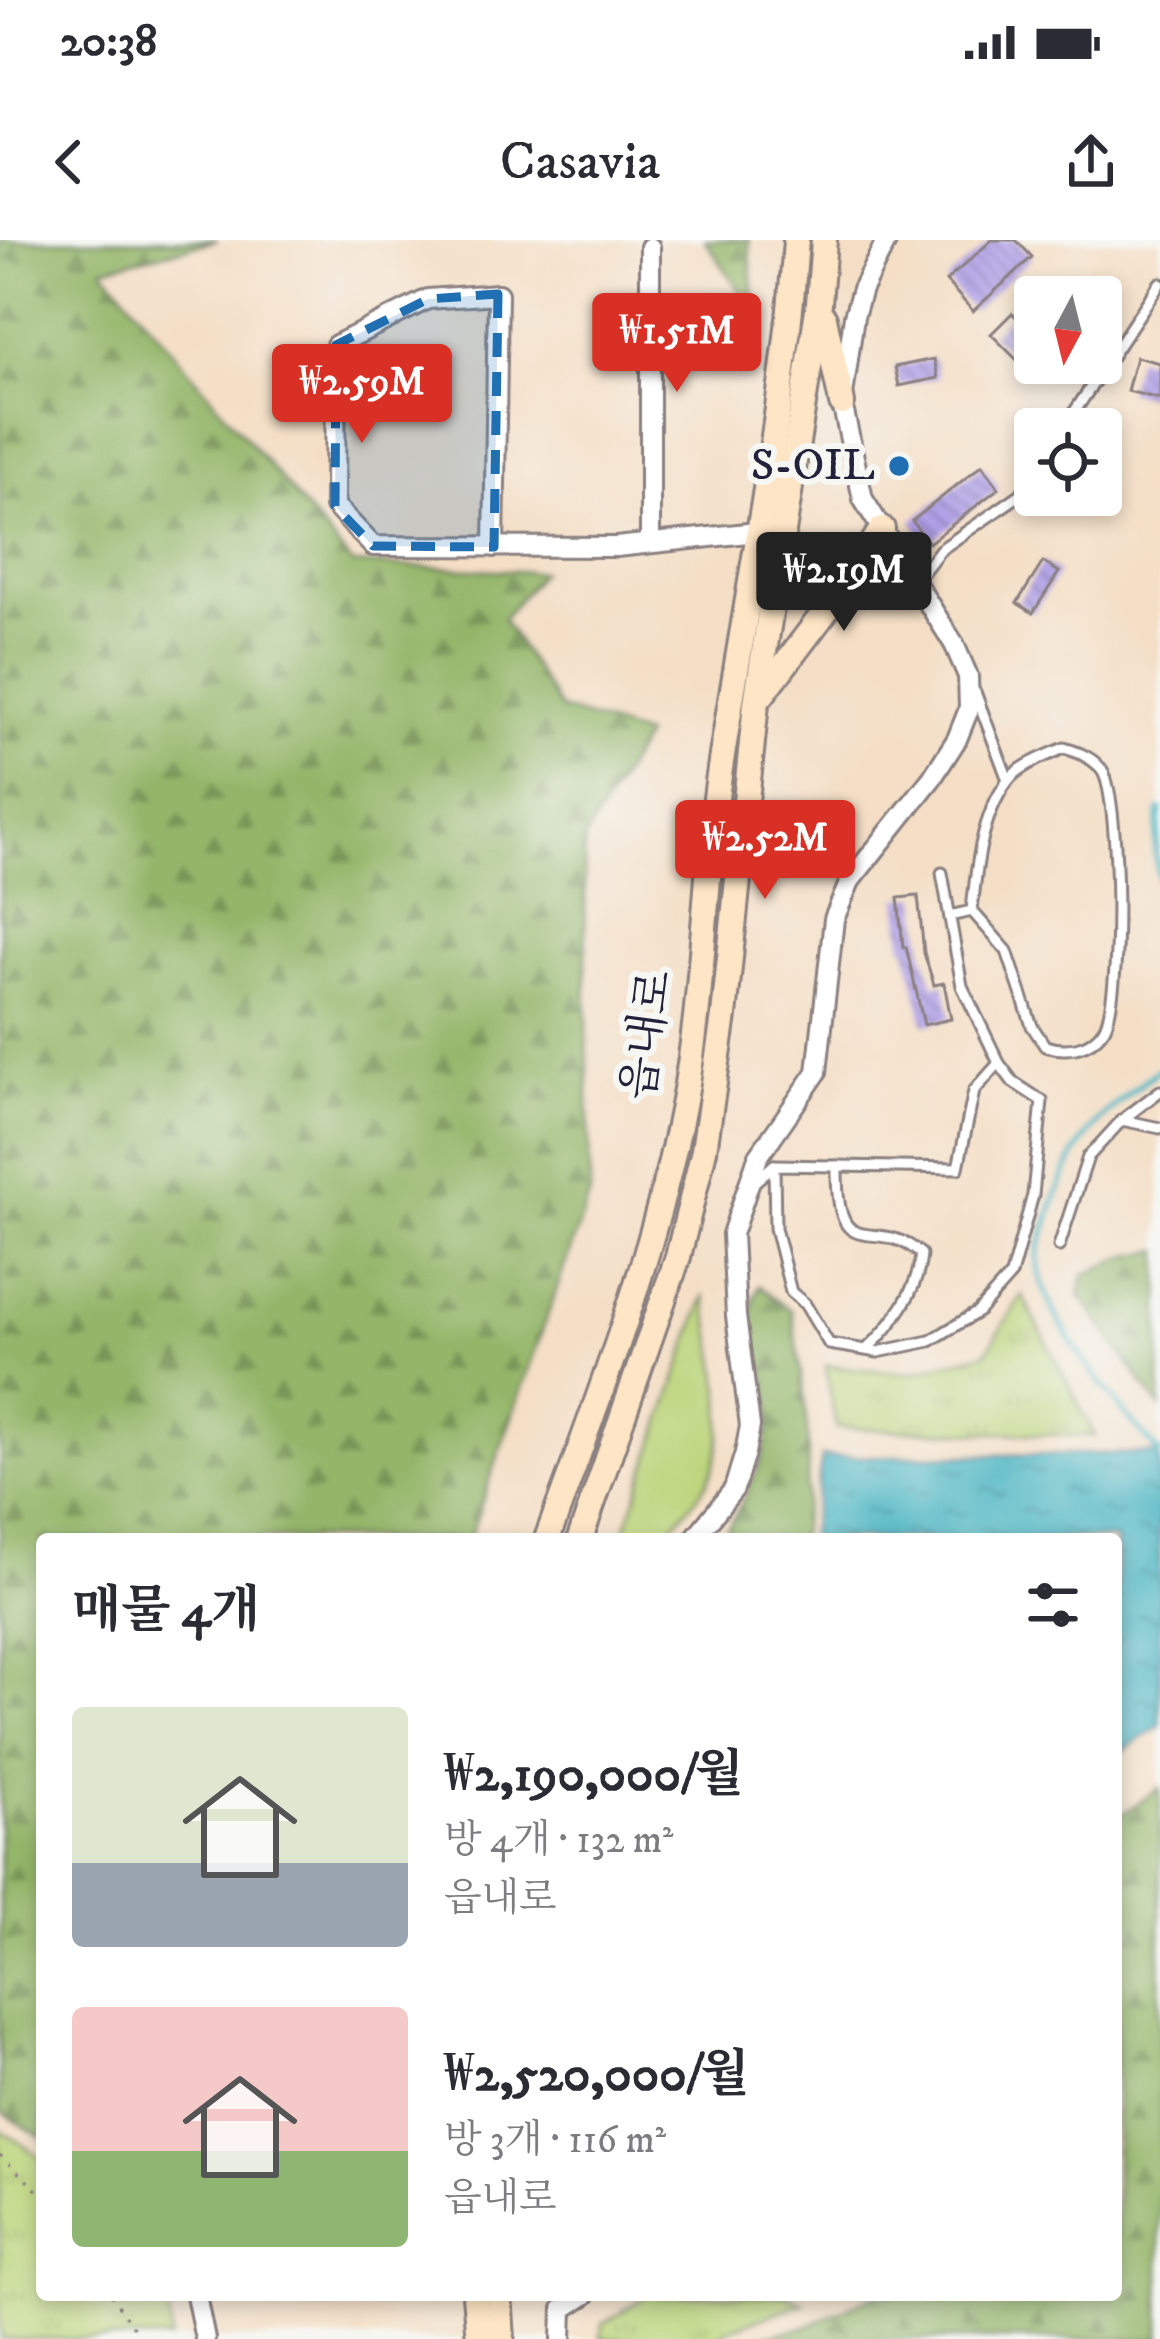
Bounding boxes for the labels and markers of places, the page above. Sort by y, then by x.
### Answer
pin: ₩1.51M [579,293,775,395]
pin: ₩2.59M [264,344,460,446]
place label: S-OIL [751,438,875,494]
marker: S-OIL [886,453,912,479]
pin: ₩2.19M [746,532,942,634]
pin: ₩2.52M [667,800,863,902]

